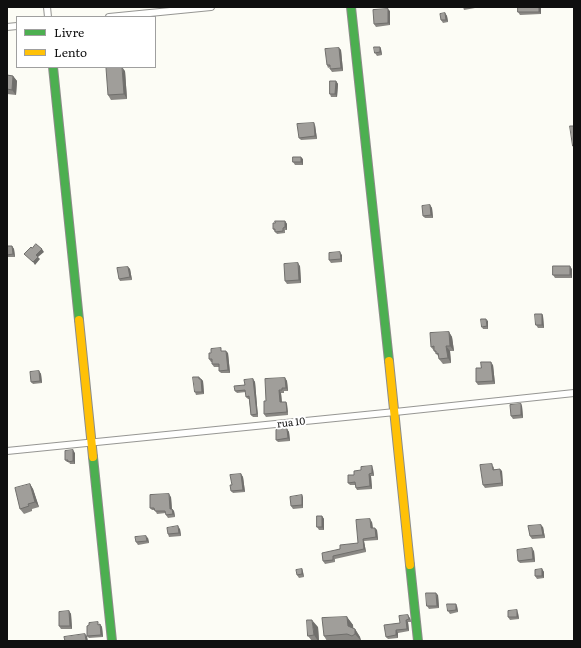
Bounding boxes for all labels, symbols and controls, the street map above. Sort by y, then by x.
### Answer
legend [16,16,156,68]
text: Livre [54,23,84,41]
text: Lento [54,43,87,61]
street label: rua 10 [276,416,306,430]

